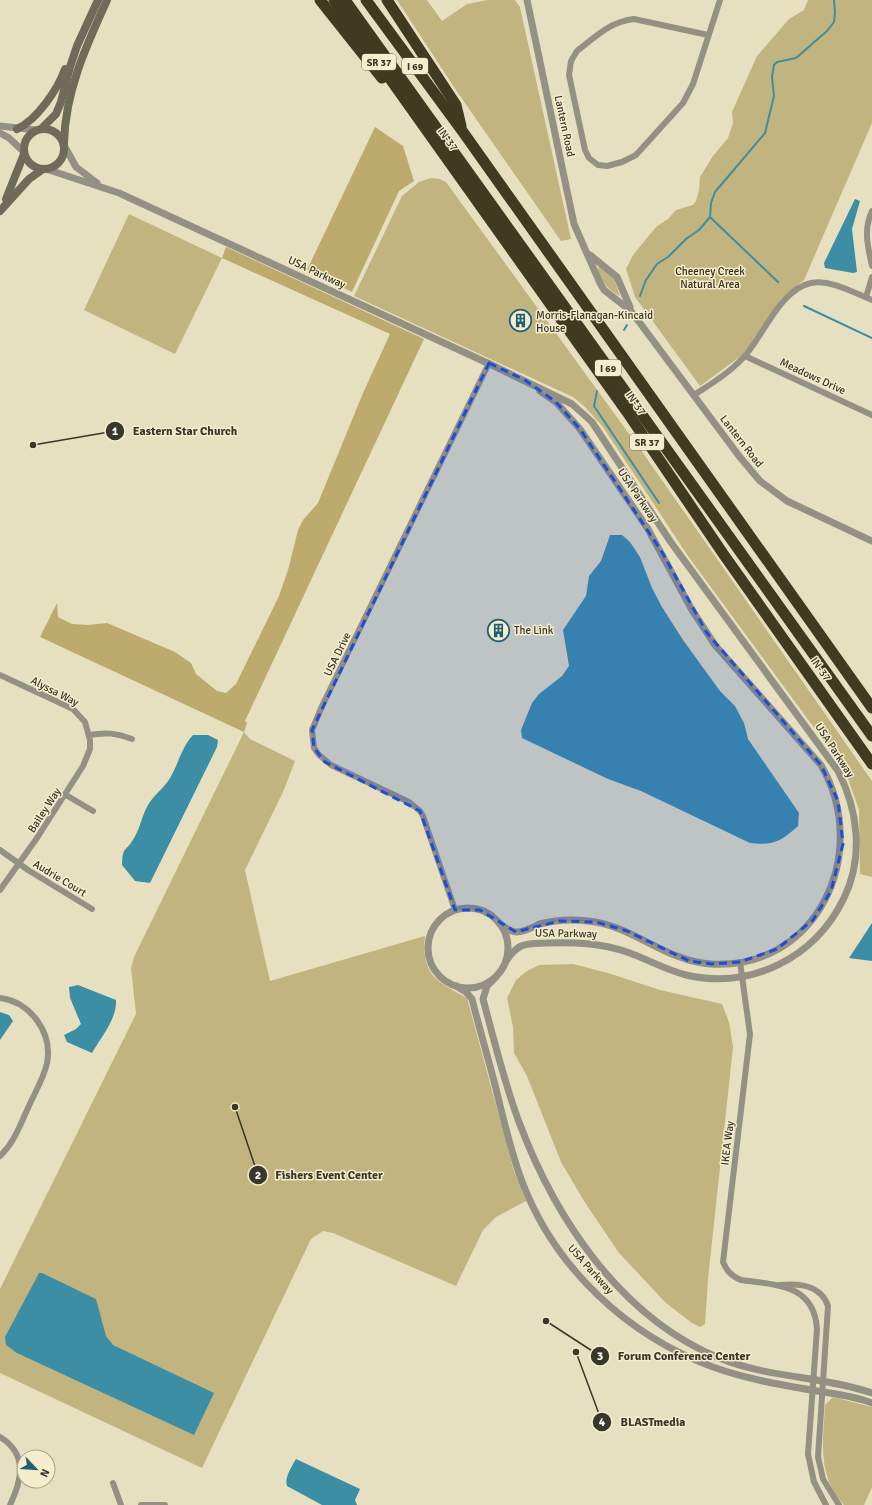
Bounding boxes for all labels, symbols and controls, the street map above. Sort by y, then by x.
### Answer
road number: SR 37 [362,54,396,70]
road number: I 69 [402,58,428,74]
street label: Lantern Road [552,94,577,158]
street label: IN-37 [435,125,461,154]
street label: USA Parkway [286,253,348,292]
park label: Cheeney Creek Natural Area [675,265,745,291]
building icon: Morris-Flanagan-Kincaid House [507,308,533,334]
place label: Morris-Flanagan-Kincaid House [536,309,653,335]
street label: Meadows Drive [778,356,848,397]
road number: I 69 [595,360,621,376]
street label: IN-37 [623,389,649,418]
street label: Lantern Road [717,413,766,470]
callout: Eastern Star Church [105,419,245,443]
text: 1 [112,424,119,439]
text: Eastern Star Church [133,424,238,439]
road number: SR 37 [630,434,664,450]
street label: USA Parkway [615,466,661,525]
building icon: The Link [485,617,511,643]
place label: The Link [514,624,554,637]
street label: USA Drive [321,630,354,678]
street label: IN-37 [808,655,834,684]
street label: Alyssa Way [29,674,82,709]
street label: USA Parkway [812,721,857,781]
street label: Bailey Way [25,785,64,835]
street label: Audrie Court [31,857,89,900]
street label: USA Parkway [535,926,598,941]
street label: IKEA Way [718,1119,737,1166]
callout: Fishers Event Center [248,1163,391,1187]
text: 2 [255,1168,261,1183]
text: Fishers Event Center [275,1168,383,1183]
street label: USA Parkway [565,1242,617,1297]
callout: Forum Conference Center [590,1344,758,1368]
text: 3 [597,1349,603,1364]
text: Forum Conference Center [618,1349,750,1364]
callout: BLASTmedia [592,1410,693,1434]
text: 4 [599,1415,606,1430]
text: BLASTmedia [621,1415,685,1430]
north arrow [16,1449,56,1489]
text: N [37,1467,52,1479]

